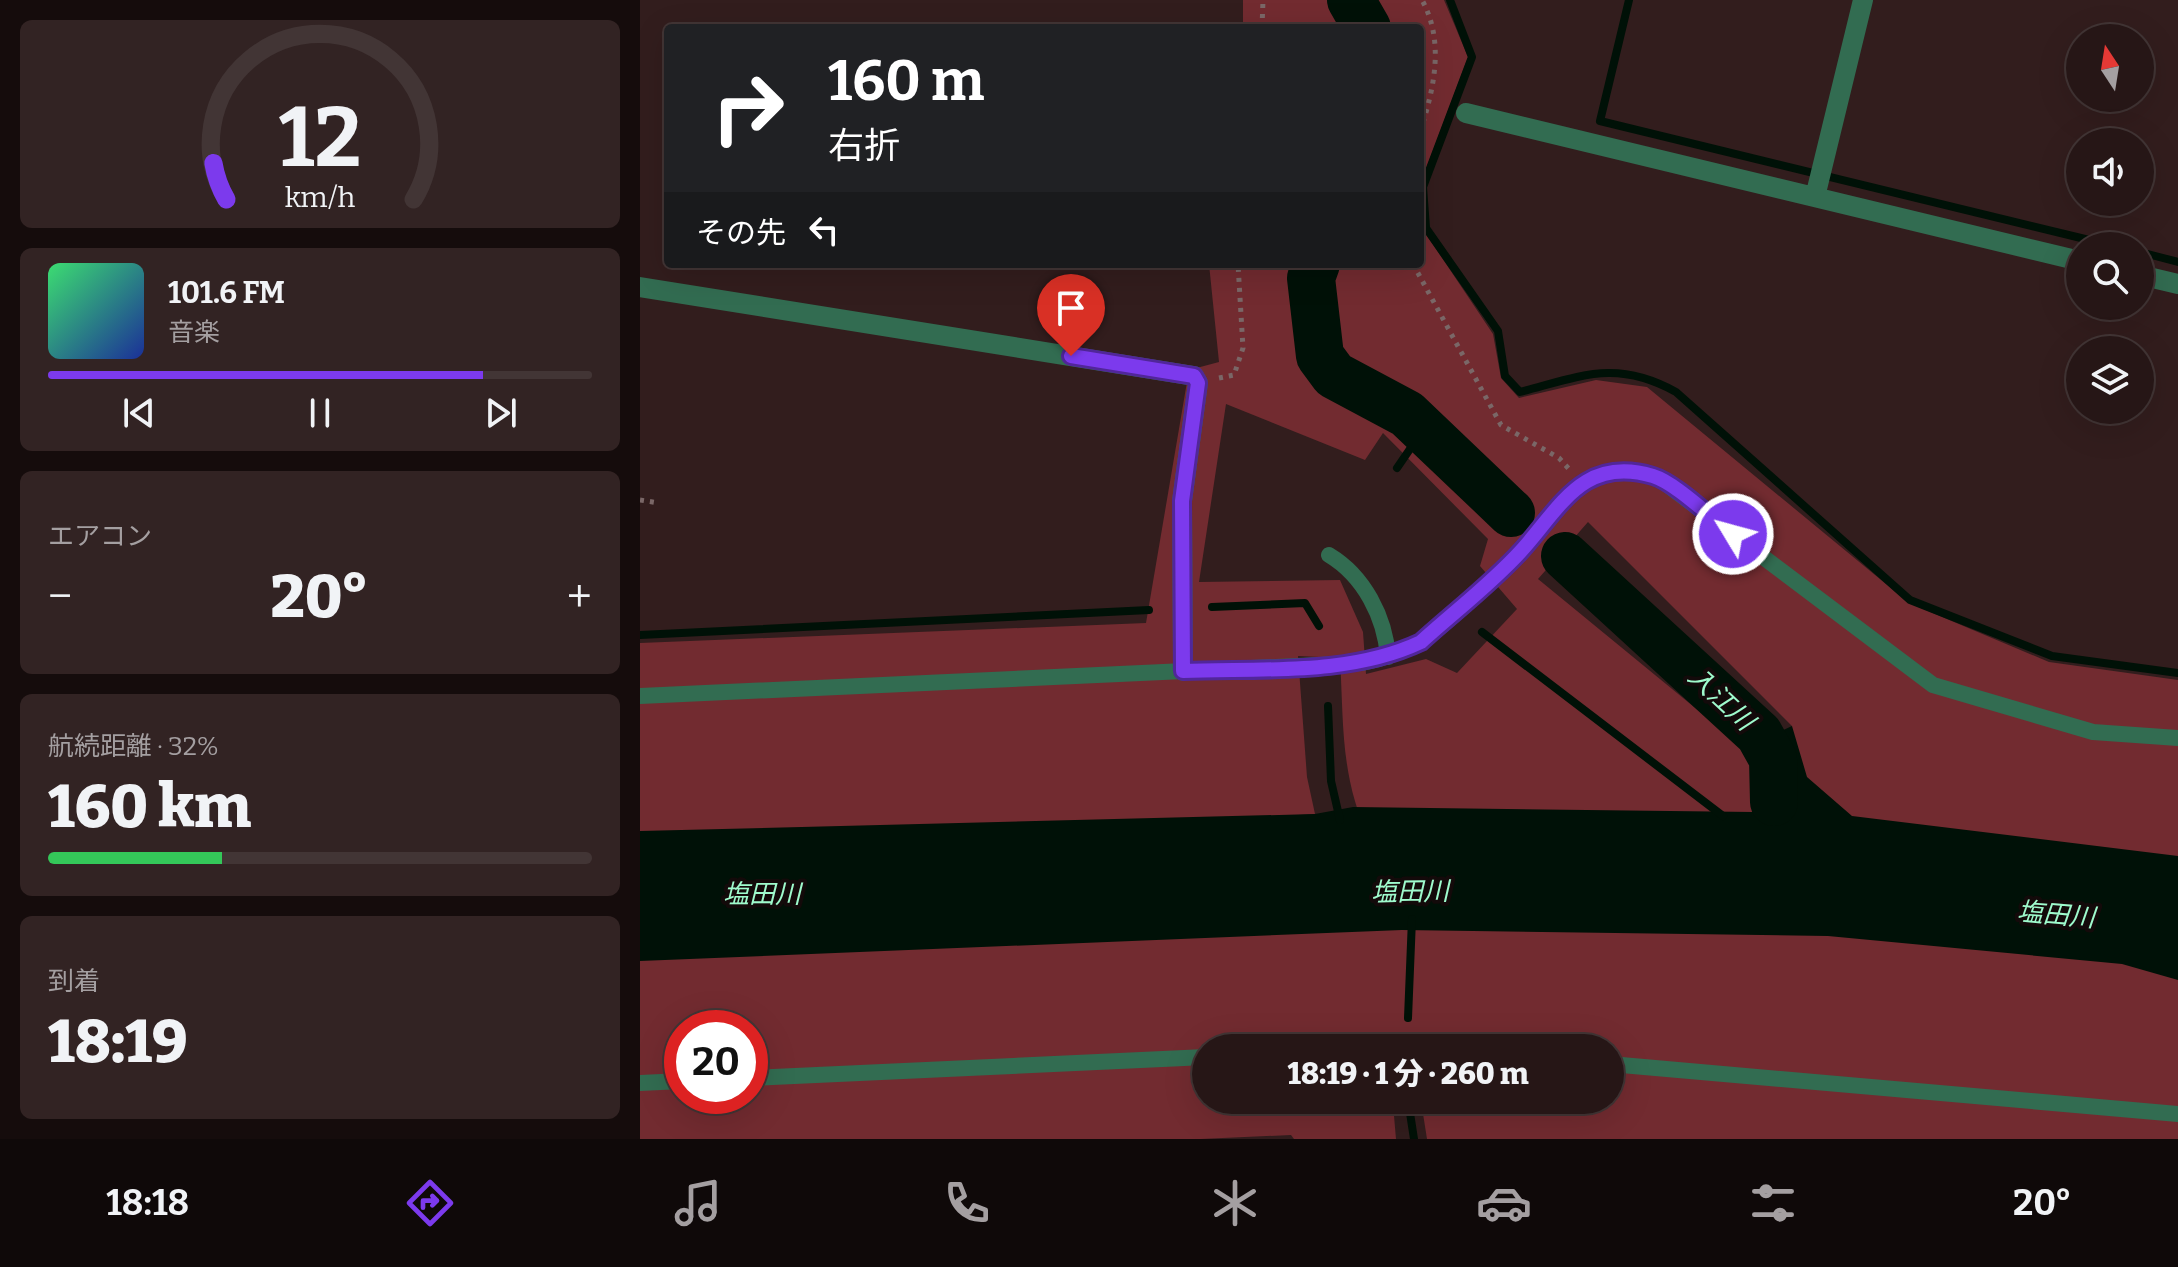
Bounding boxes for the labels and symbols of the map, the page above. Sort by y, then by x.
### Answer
north arrow [2066,24,2154,112]
pin [1037,274,1105,356]
position arrow [1691,492,1775,576]
water label: 入江川 [1682,661,1762,739]
water label: 塩田川 [1371,876,1452,908]
water label: 塩田川 [723,879,804,910]
water label: 塩田川 [2016,896,2099,934]
speed limit sign: 20 [664,1010,768,1114]

